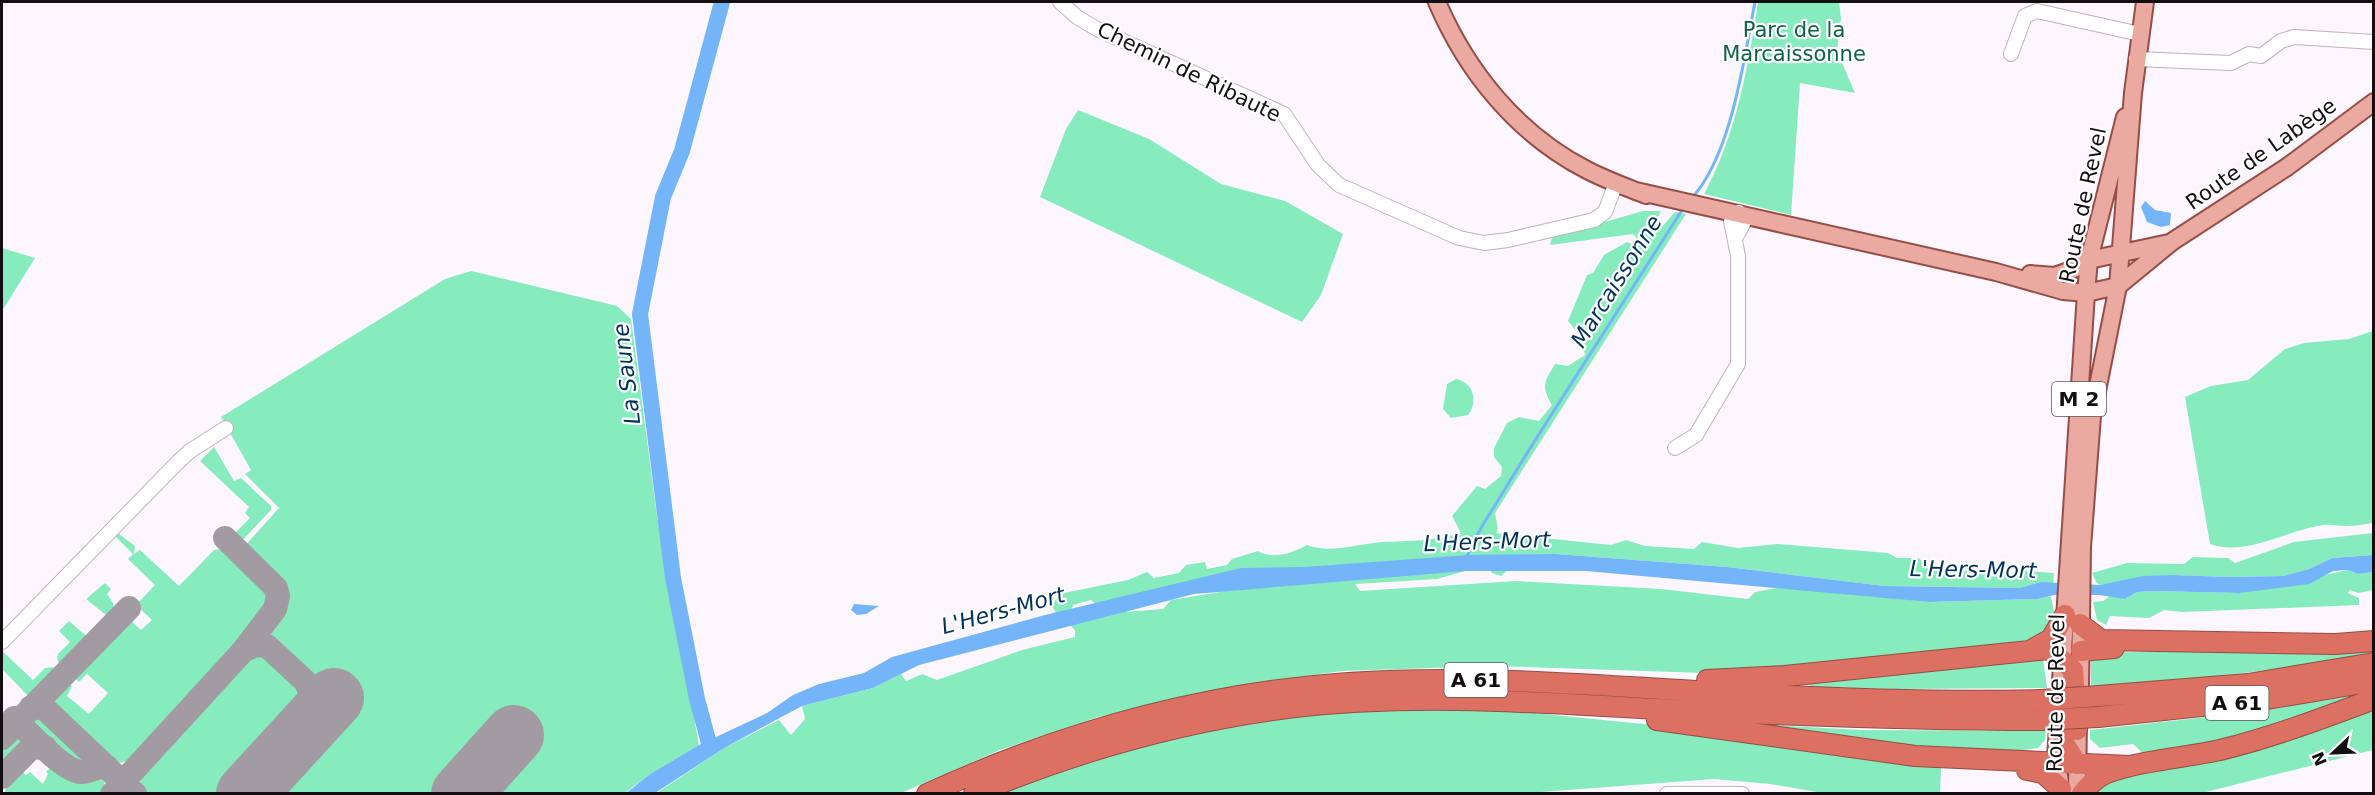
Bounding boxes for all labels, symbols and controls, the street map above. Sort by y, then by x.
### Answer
street label: Chemin de Ribaute [1093,17,1285,127]
park label: Parc de la Marcaissonne [1722,18,1866,66]
street label: Route de Labège [2181,93,2341,215]
street label: Route de Revel [2055,125,2111,285]
water label: Marcaissonne [1566,211,1667,352]
water label: La Saune [608,322,645,426]
road number: M 2 [2052,382,2106,416]
water label: L'Hers-Mort [1423,527,1552,556]
water label: L'Hers-Mort [1909,556,2038,583]
water label: L'Hers-Mort [939,582,1069,639]
street label: Route de Revel [2043,614,2069,772]
road number: A 61 [1444,663,1508,697]
road number: A 61 [2206,686,2268,720]
north arrow [2303,723,2363,783]
text: N [2308,749,2331,769]

